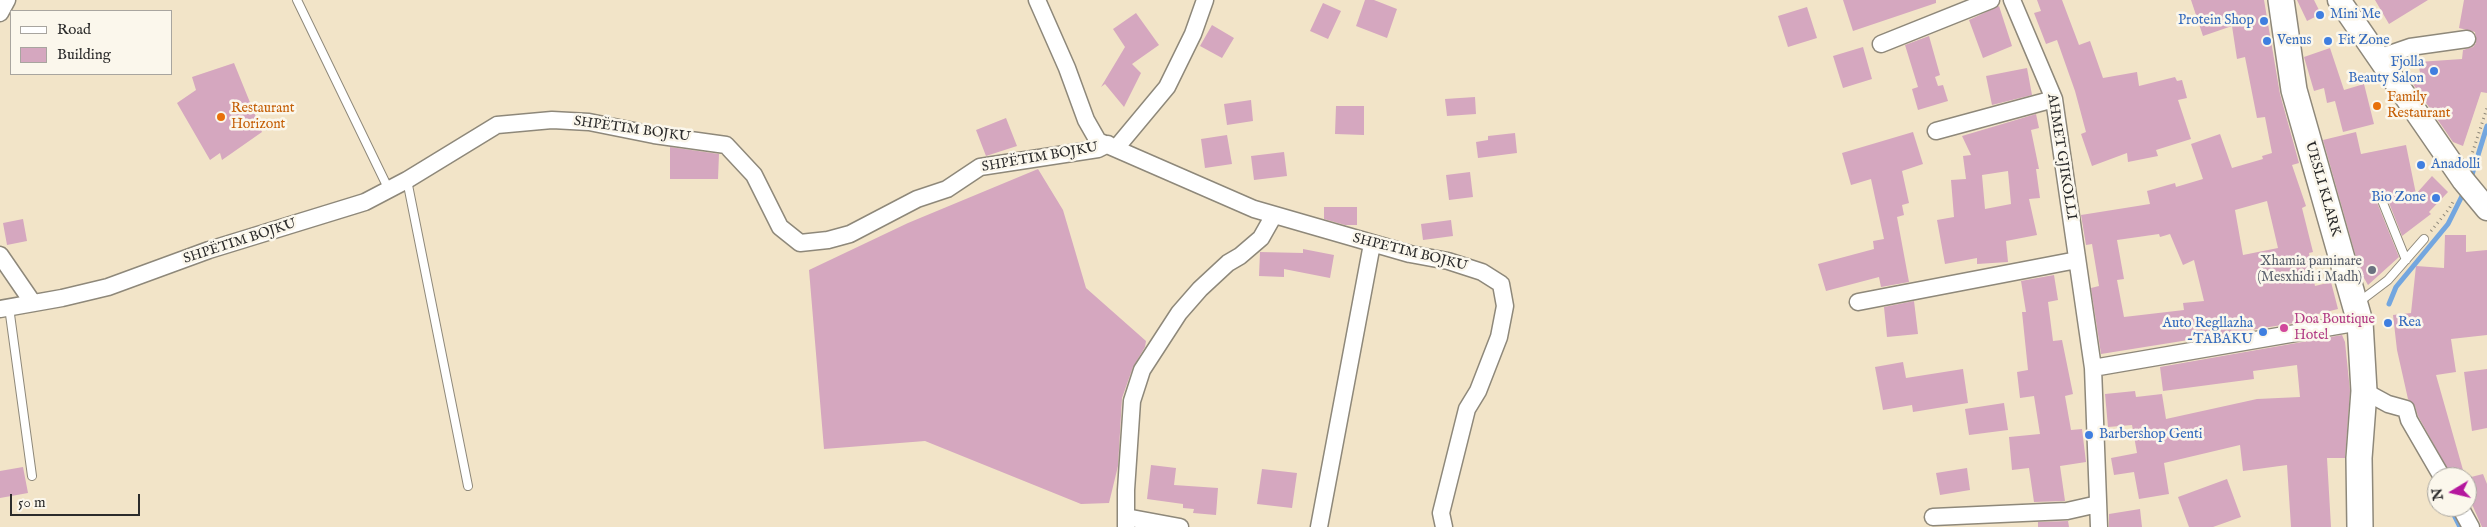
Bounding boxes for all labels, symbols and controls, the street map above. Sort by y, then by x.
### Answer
place label: Mini Me [2330,7,2381,23]
marker: Mini Me [2314,9,2326,21]
legend [10,10,172,75]
place label: Protein Shop [2178,13,2254,29]
marker: Protein Shop [2258,15,2270,27]
text: Road [57,20,91,39]
place label: Venus [2277,33,2311,49]
place label: Fit Zone [2338,33,2390,49]
marker: Venus [2261,35,2273,47]
marker: Fit Zone [2322,35,2334,47]
text: Building [57,45,111,64]
place label: Fjolla Beauty Salon [2348,55,2424,88]
marker: Fjolla Beauty Salon [2428,65,2440,77]
place label: Family Restaurant [2387,90,2450,122]
street label: AHMET GJIKOLLI [2043,93,2079,221]
marker: Family Restaurant [2371,100,2383,112]
place label: Restaurant Horizont [231,101,294,134]
marker: Restaurant Horizont [215,111,227,123]
street label: SHPËTIM BOJKU [573,113,691,147]
street label: SHPËTIM BOJKU [981,140,1099,176]
street label: UESLI KLARK [2300,140,2344,238]
place label: Anadolli [2431,157,2480,173]
marker: Anadolli [2415,159,2427,171]
place label: Bio Zone [2371,190,2426,206]
marker: Bio Zone [2430,192,2442,204]
street label: SHPËTIM BOJKU [181,216,299,268]
street label: SHPETIM BOJKU [1351,231,1469,275]
place label: Xhamia paminare (Mesxhidi i Madh) [2257,254,2362,286]
marker: Xhamia paminare (Mesxhidi i Madh) [2366,264,2378,276]
place label: Doa Boutique Hotel [2294,312,2375,344]
place label: Rea [2398,315,2421,331]
place label: Auto Regllazha -TABAKU [2163,316,2253,348]
marker: Rea [2382,317,2394,329]
marker: Doa Boutique Hotel [2278,322,2290,334]
marker: Auto Regllazha -TABAKU [2257,326,2269,338]
place label: Barbershop Genti [2099,427,2203,443]
marker: Barbershop Genti [2083,429,2095,441]
north arrow [2427,467,2477,517]
scale bar [12,484,142,516]
text: N [2428,487,2448,502]
text: 50 m [18,493,46,512]

